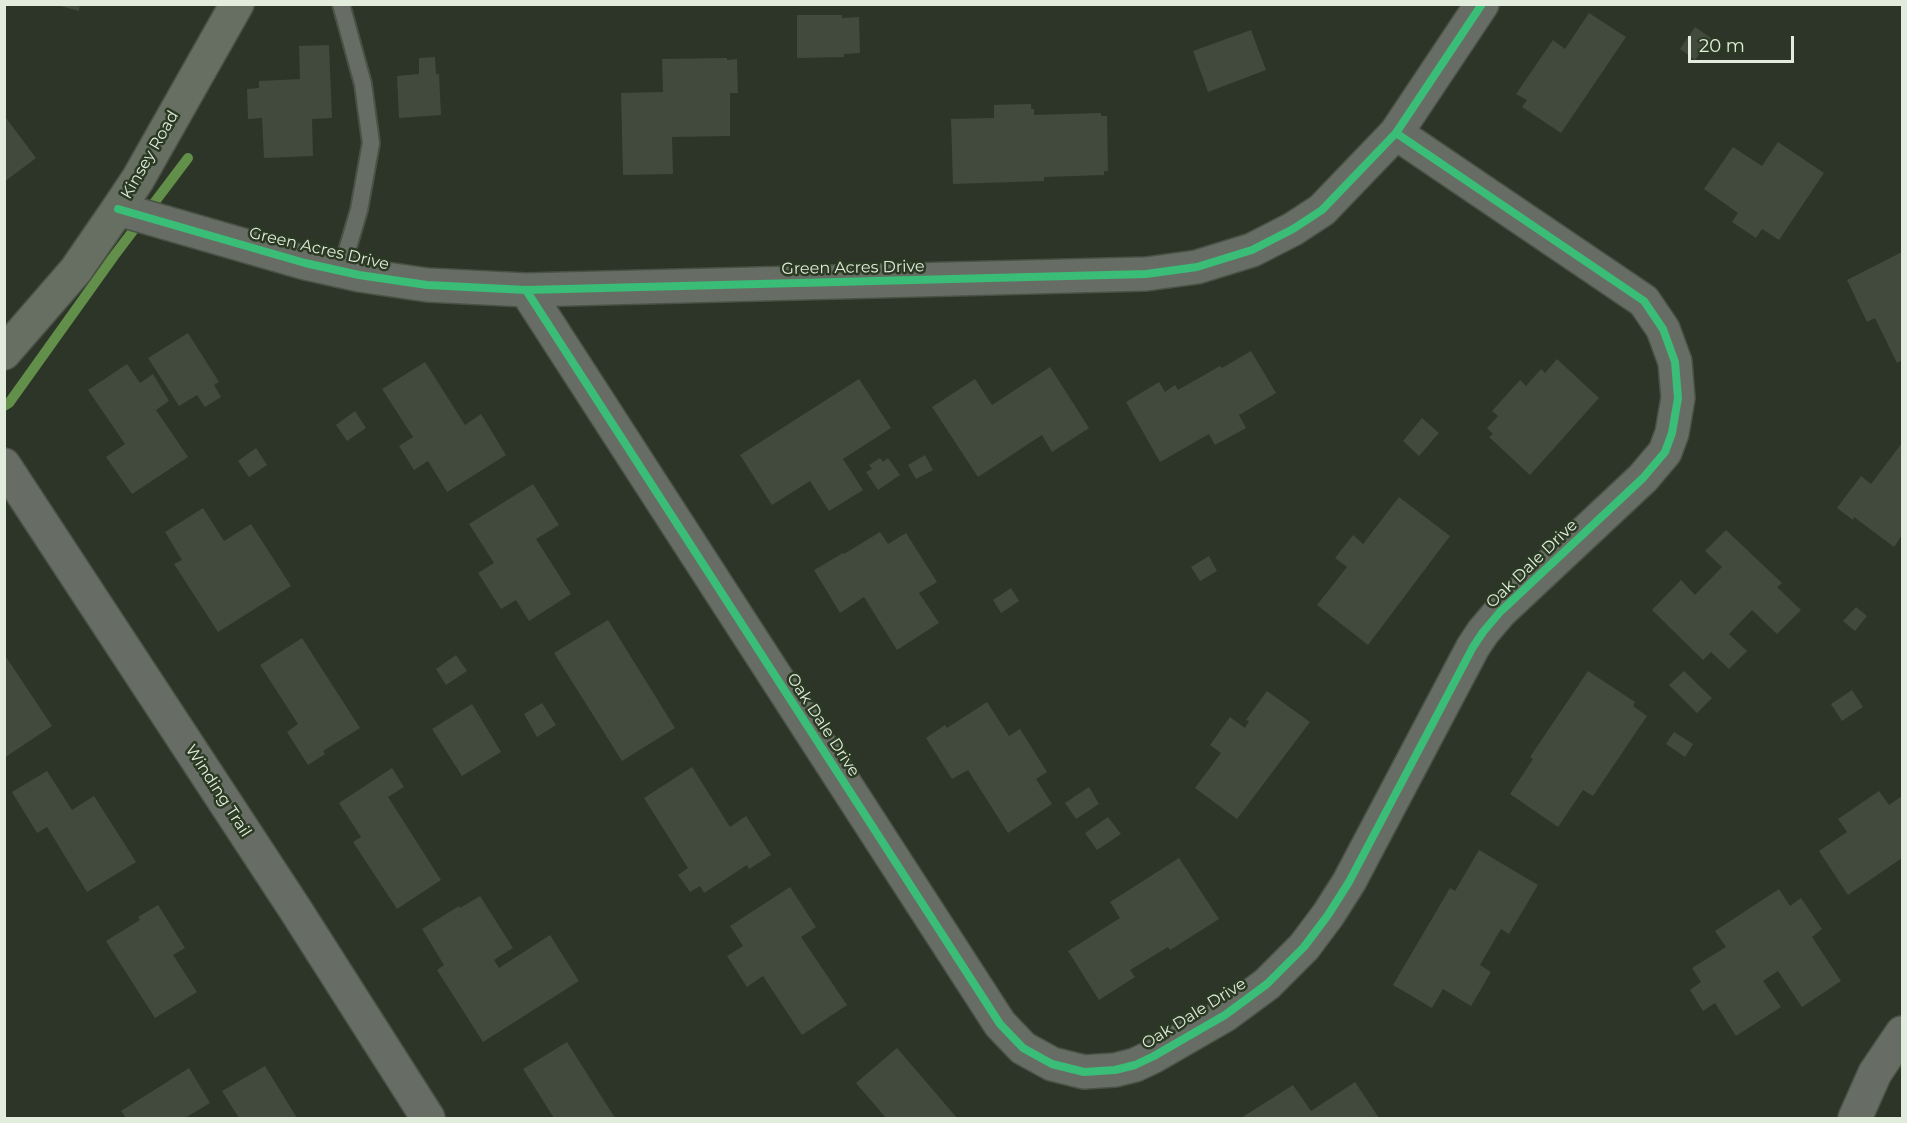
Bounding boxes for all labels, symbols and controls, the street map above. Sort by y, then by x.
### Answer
scale bar [1691,24,1798,62]
text: 20 m [1699,35,1745,57]
street label: Kinsey Road [117,108,183,202]
street label: Green Acres Drive [247,224,391,274]
street label: Green Acres Drive [781,257,925,279]
street label: Oak Dale Drive [1482,516,1582,612]
street label: Oak Dale Drive [782,670,864,780]
street label: Winding Trail [181,741,255,841]
street label: Oak Dale Drive [1138,974,1250,1054]

